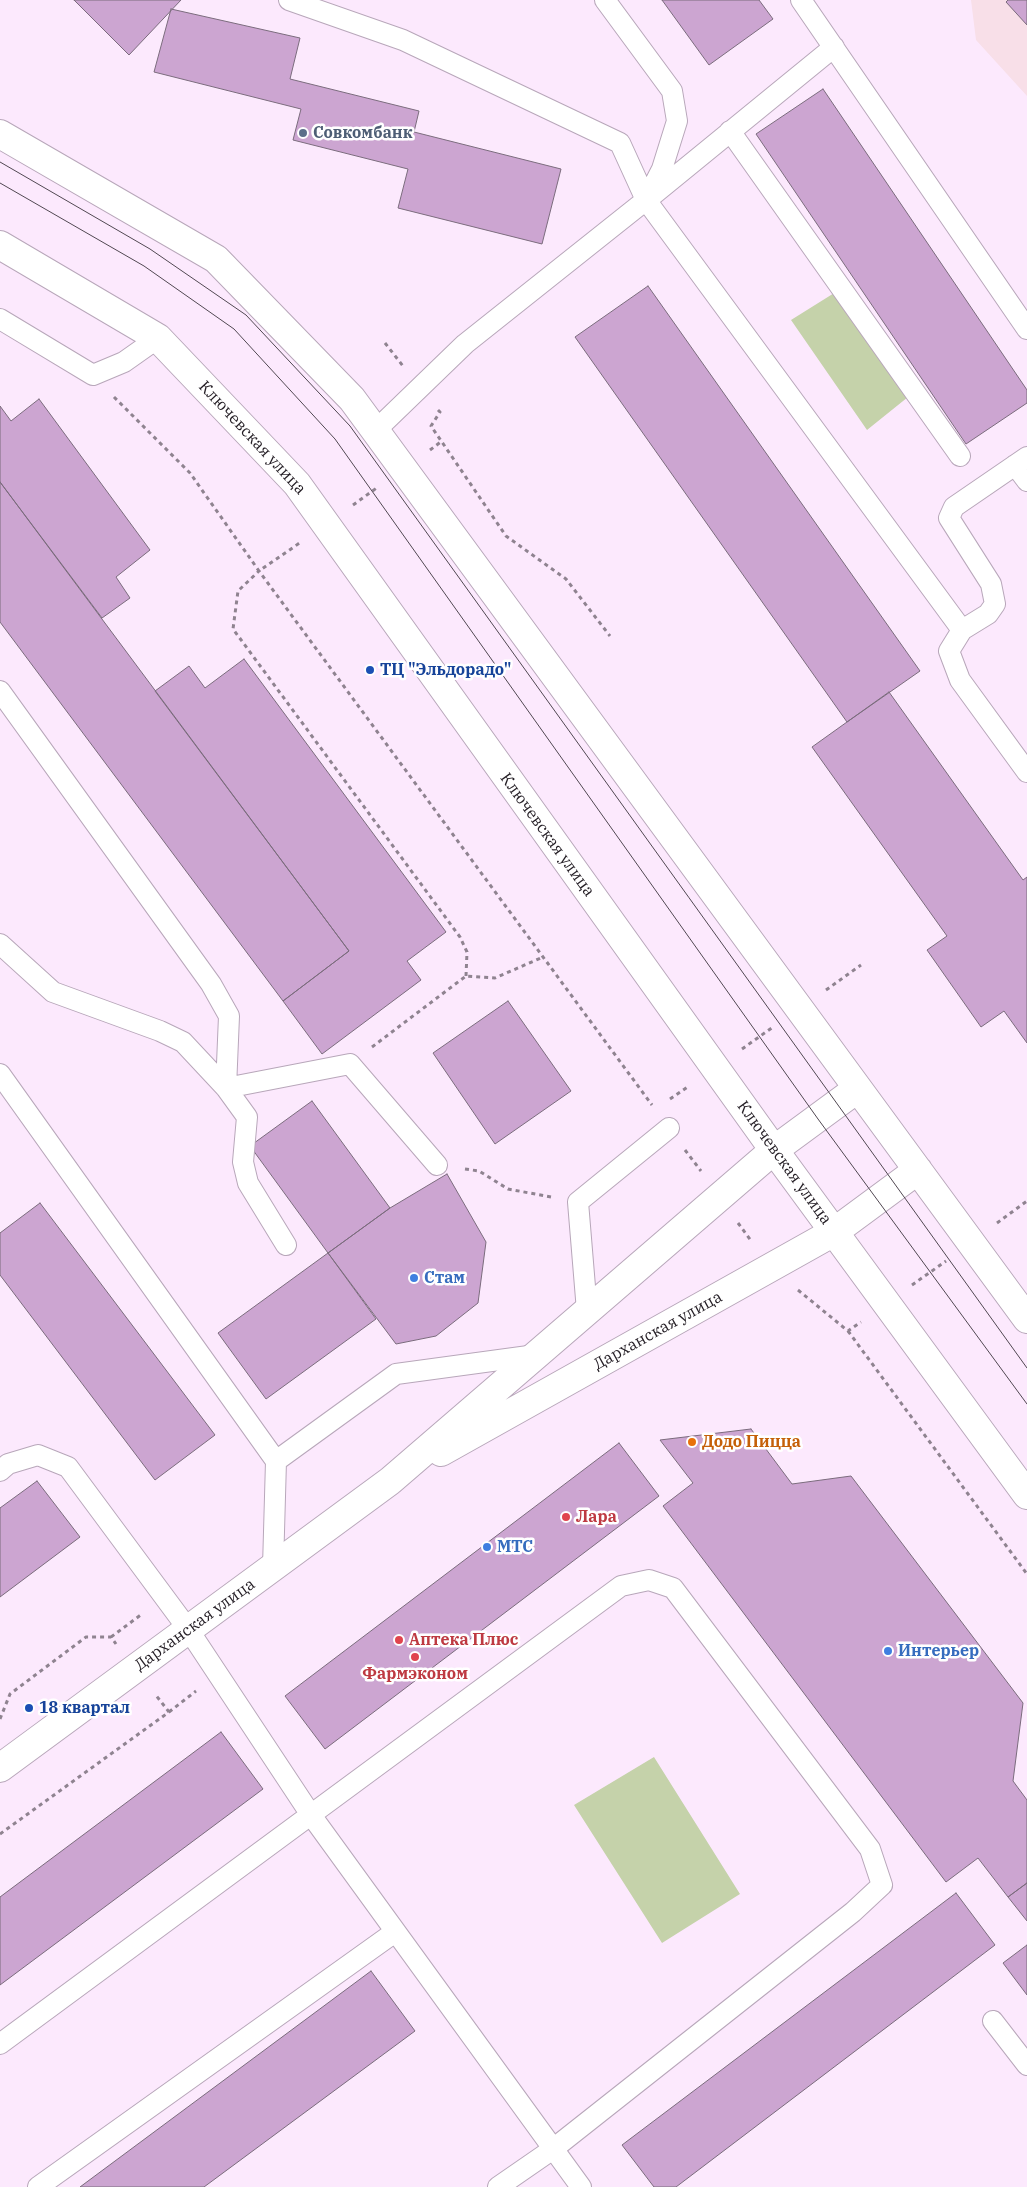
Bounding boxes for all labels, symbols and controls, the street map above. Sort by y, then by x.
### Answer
place label: Совкомбанк [313,123,412,143]
marker: Совкомбанк [297,127,309,139]
street label: Ключевская улица [194,377,310,499]
place label: ТЦ "Эльдорадо" [380,660,512,680]
marker: ТЦ "Эльдорадо" [364,664,376,676]
street label: Ключевская улица [496,769,598,901]
street label: Ключевская улица [733,1097,835,1229]
place label: Стам [424,1268,465,1288]
marker: Стам [408,1272,420,1284]
street label: Дарханская улица [590,1288,726,1374]
place label: Додо Пицца [702,1432,801,1452]
marker: Додо Пицца [686,1436,698,1448]
place label: Лара [576,1507,617,1527]
marker: Лара [560,1511,572,1523]
place label: МТС [497,1537,533,1557]
marker: МТС [481,1541,493,1553]
street label: Дарханская улица [131,1575,259,1675]
place label: Аптека Плюс [409,1630,518,1650]
marker: Аптека Плюс [393,1634,405,1646]
place label: Интерьер [898,1641,979,1661]
marker: Интерьер [882,1645,894,1657]
marker: Фармэконом [409,1651,421,1663]
place label: Фармэконом [362,1664,468,1684]
place label: 18 квартал [39,1698,130,1718]
marker: 18 квартал [23,1702,35,1714]

